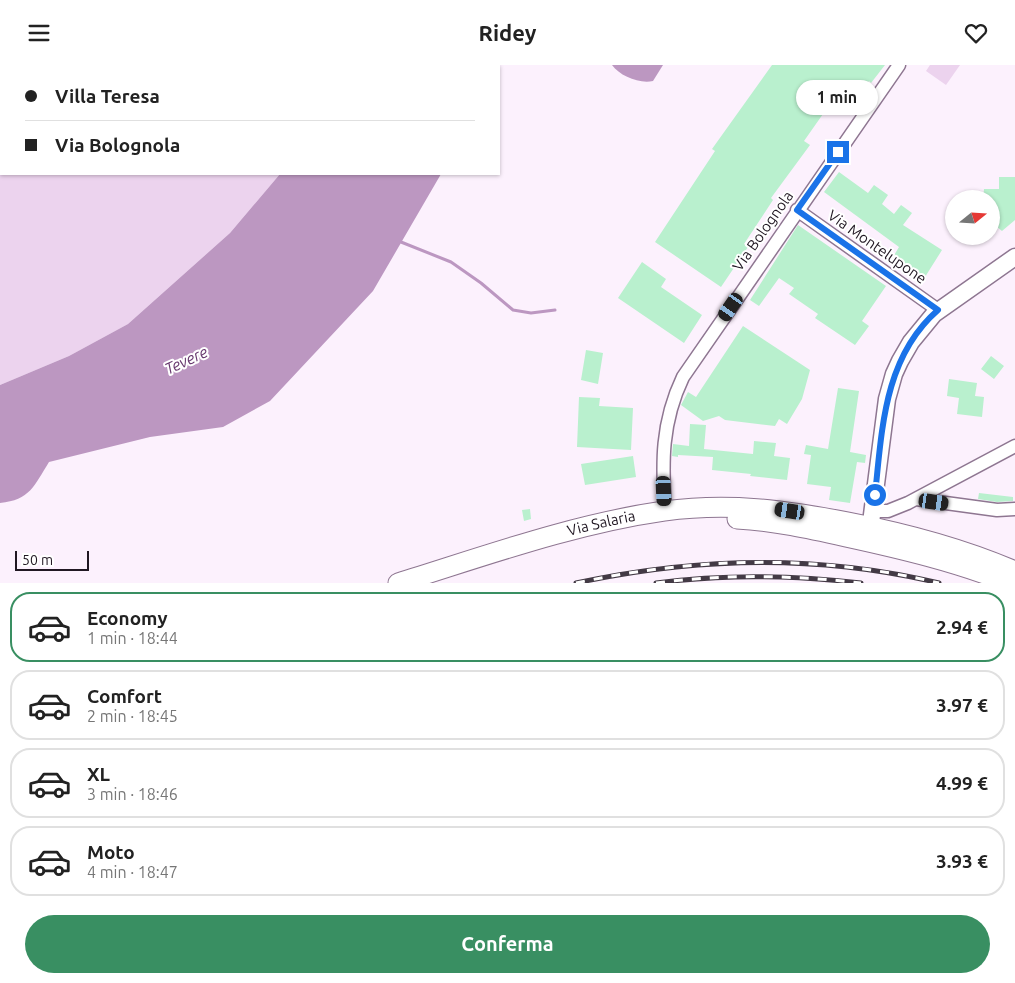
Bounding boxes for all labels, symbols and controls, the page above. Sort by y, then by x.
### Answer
icon: menu [25,19,53,47]
icon: heart [962,19,990,47]
text: Ridey [478,20,537,45]
callout: 1 min [797,79,879,114]
text: Villa Teresa [55,85,160,107]
text: 1 min [817,88,857,106]
text: Via Bolognola [55,134,180,156]
route end [827,141,849,163]
street label: Via Bolognola [729,188,796,274]
north arrow [945,190,1000,245]
map controls [945,190,1000,245]
street label: Via Montelupone [825,206,930,287]
car [716,290,745,324]
water label: Tevere [162,342,210,378]
car [655,476,672,506]
route start [864,484,886,506]
car [918,492,949,512]
car [774,501,805,521]
street label: Via Salaria [565,507,637,539]
scale bar [15,548,89,571]
text: 50 m [22,552,53,568]
icon: car [27,605,72,650]
text: Economy [87,607,168,629]
text: 2.94 € [936,616,988,638]
text: 1 min · 18:44 [87,629,178,647]
icon: car [27,683,72,728]
text: Comfort [87,685,162,707]
text: 3.97 € [936,694,988,716]
text: 2 min · 18:45 [87,707,178,725]
icon: car [27,761,72,806]
text: XL [87,763,110,785]
text: 4.99 € [936,772,988,794]
text: 3 min · 18:46 [87,785,178,803]
icon: car [27,839,72,884]
text: Moto [87,841,135,863]
text: 3.93 € [936,850,988,872]
text: 4 min · 18:47 [87,863,178,881]
button: Conferma [25,915,990,973]

